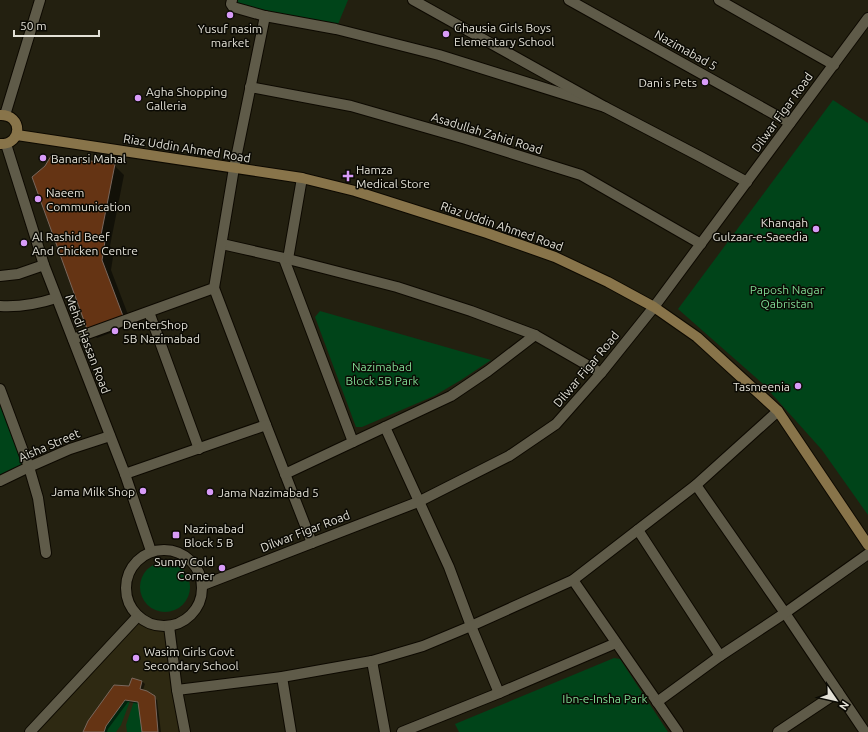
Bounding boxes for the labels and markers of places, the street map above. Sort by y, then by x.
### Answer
marker: Yusuf nasim market [225,10,235,20]
place label: Ghausia Girls Boys Elementary School [454,21,554,48]
place label: Yusuf nasim market [198,22,262,49]
marker: Ghausia Girls Boys Elementary School [441,29,451,39]
place label: Dani s Pets [638,76,697,89]
marker: Dani s Pets [700,77,710,87]
place label: Agha Shopping Galleria [146,85,227,112]
marker: Agha Shopping Galleria [133,93,143,103]
place label: Banarsi Mahal [51,152,126,165]
marker: Banarsi Mahal [38,153,48,163]
place label: Hamza Medical Store [356,163,430,190]
marker: Hamza Medical Store [343,171,353,181]
place label: Naeem Communication [46,186,131,213]
marker: Naeem Communication [33,194,43,204]
place label: Khanqah Gulzaar-e-Saeedia [712,216,808,243]
marker: Khanqah Gulzaar-e-Saeedia [811,224,821,234]
place label: Al Rashid Beef And Chicken Centre [32,230,138,257]
marker: Al Rashid Beef And Chicken Centre [19,238,29,248]
place label: DenterShop 5B Nazimabad [123,318,200,345]
marker: DenterShop 5B Nazimabad [110,326,120,336]
place label: Tasmeenia [733,380,790,393]
marker: Tasmeenia [793,381,803,391]
place label: Jama Milk Shop [51,485,135,498]
marker: Jama Milk Shop [138,486,148,496]
place label: Jama Nazimabad 5 [218,486,319,499]
marker: Jama Nazimabad 5 [205,487,215,497]
place label: Nazimabad Block 5 B [184,522,244,549]
marker: Nazimabad Block 5 B [171,530,181,540]
place label: Sunny Cold Corner [154,555,214,582]
marker: Sunny Cold Corner [217,563,227,573]
place label: Wasim Girls Govt Secondary School [144,645,239,672]
marker: Wasim Girls Govt Secondary School [131,653,141,663]

